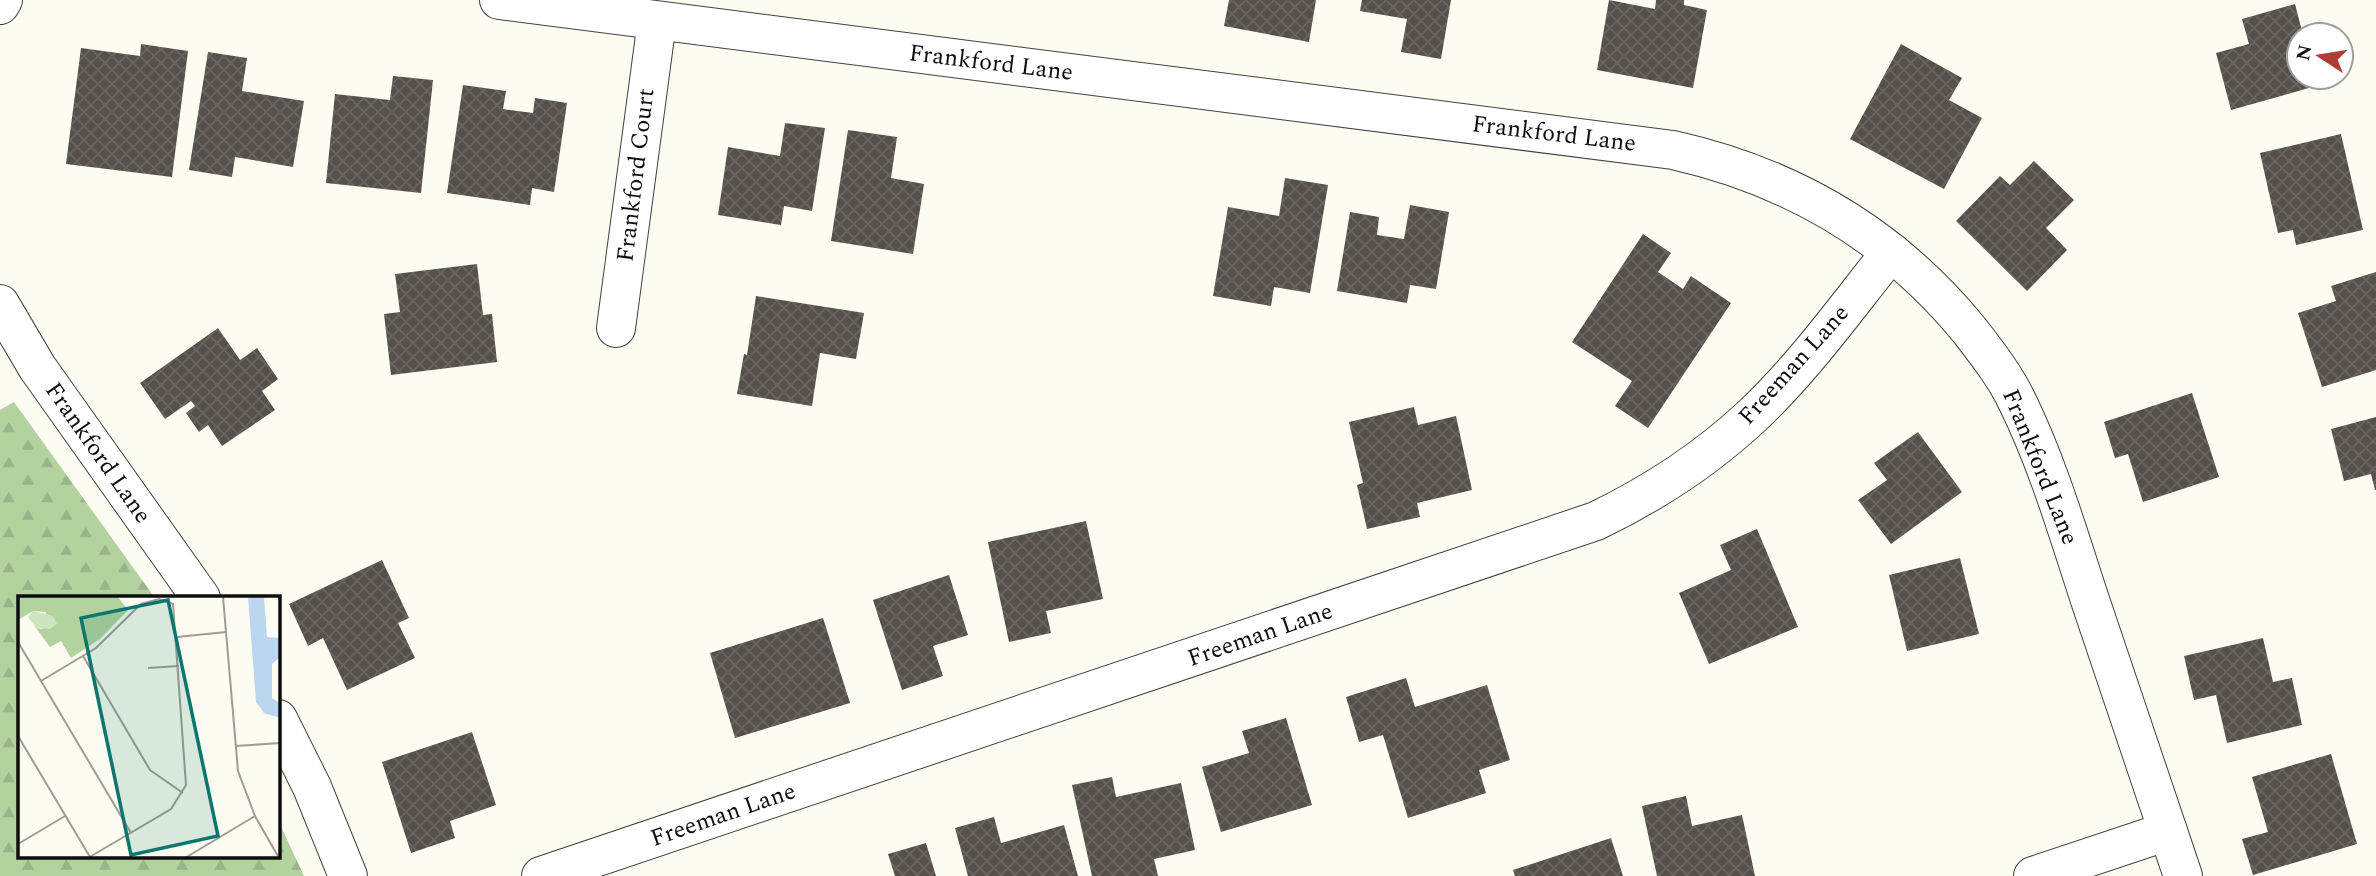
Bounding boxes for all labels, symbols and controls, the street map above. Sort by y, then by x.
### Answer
north arrow [2285,21,2355,91]
street label: Frankford Lane [907,35,1075,91]
text: N [2289,42,2321,63]
street label: Frankford Court [607,86,665,264]
street label: Frankford Lane [1470,106,1638,162]
street label: Freeman Lane [1730,297,1858,433]
street label: Frankford Lane [36,375,160,531]
street label: Frankford Lane [1992,384,2088,550]
street label: Freeman Lane [1183,593,1337,677]
inset map [18,596,280,858]
street label: Freeman Lane [646,773,800,857]

